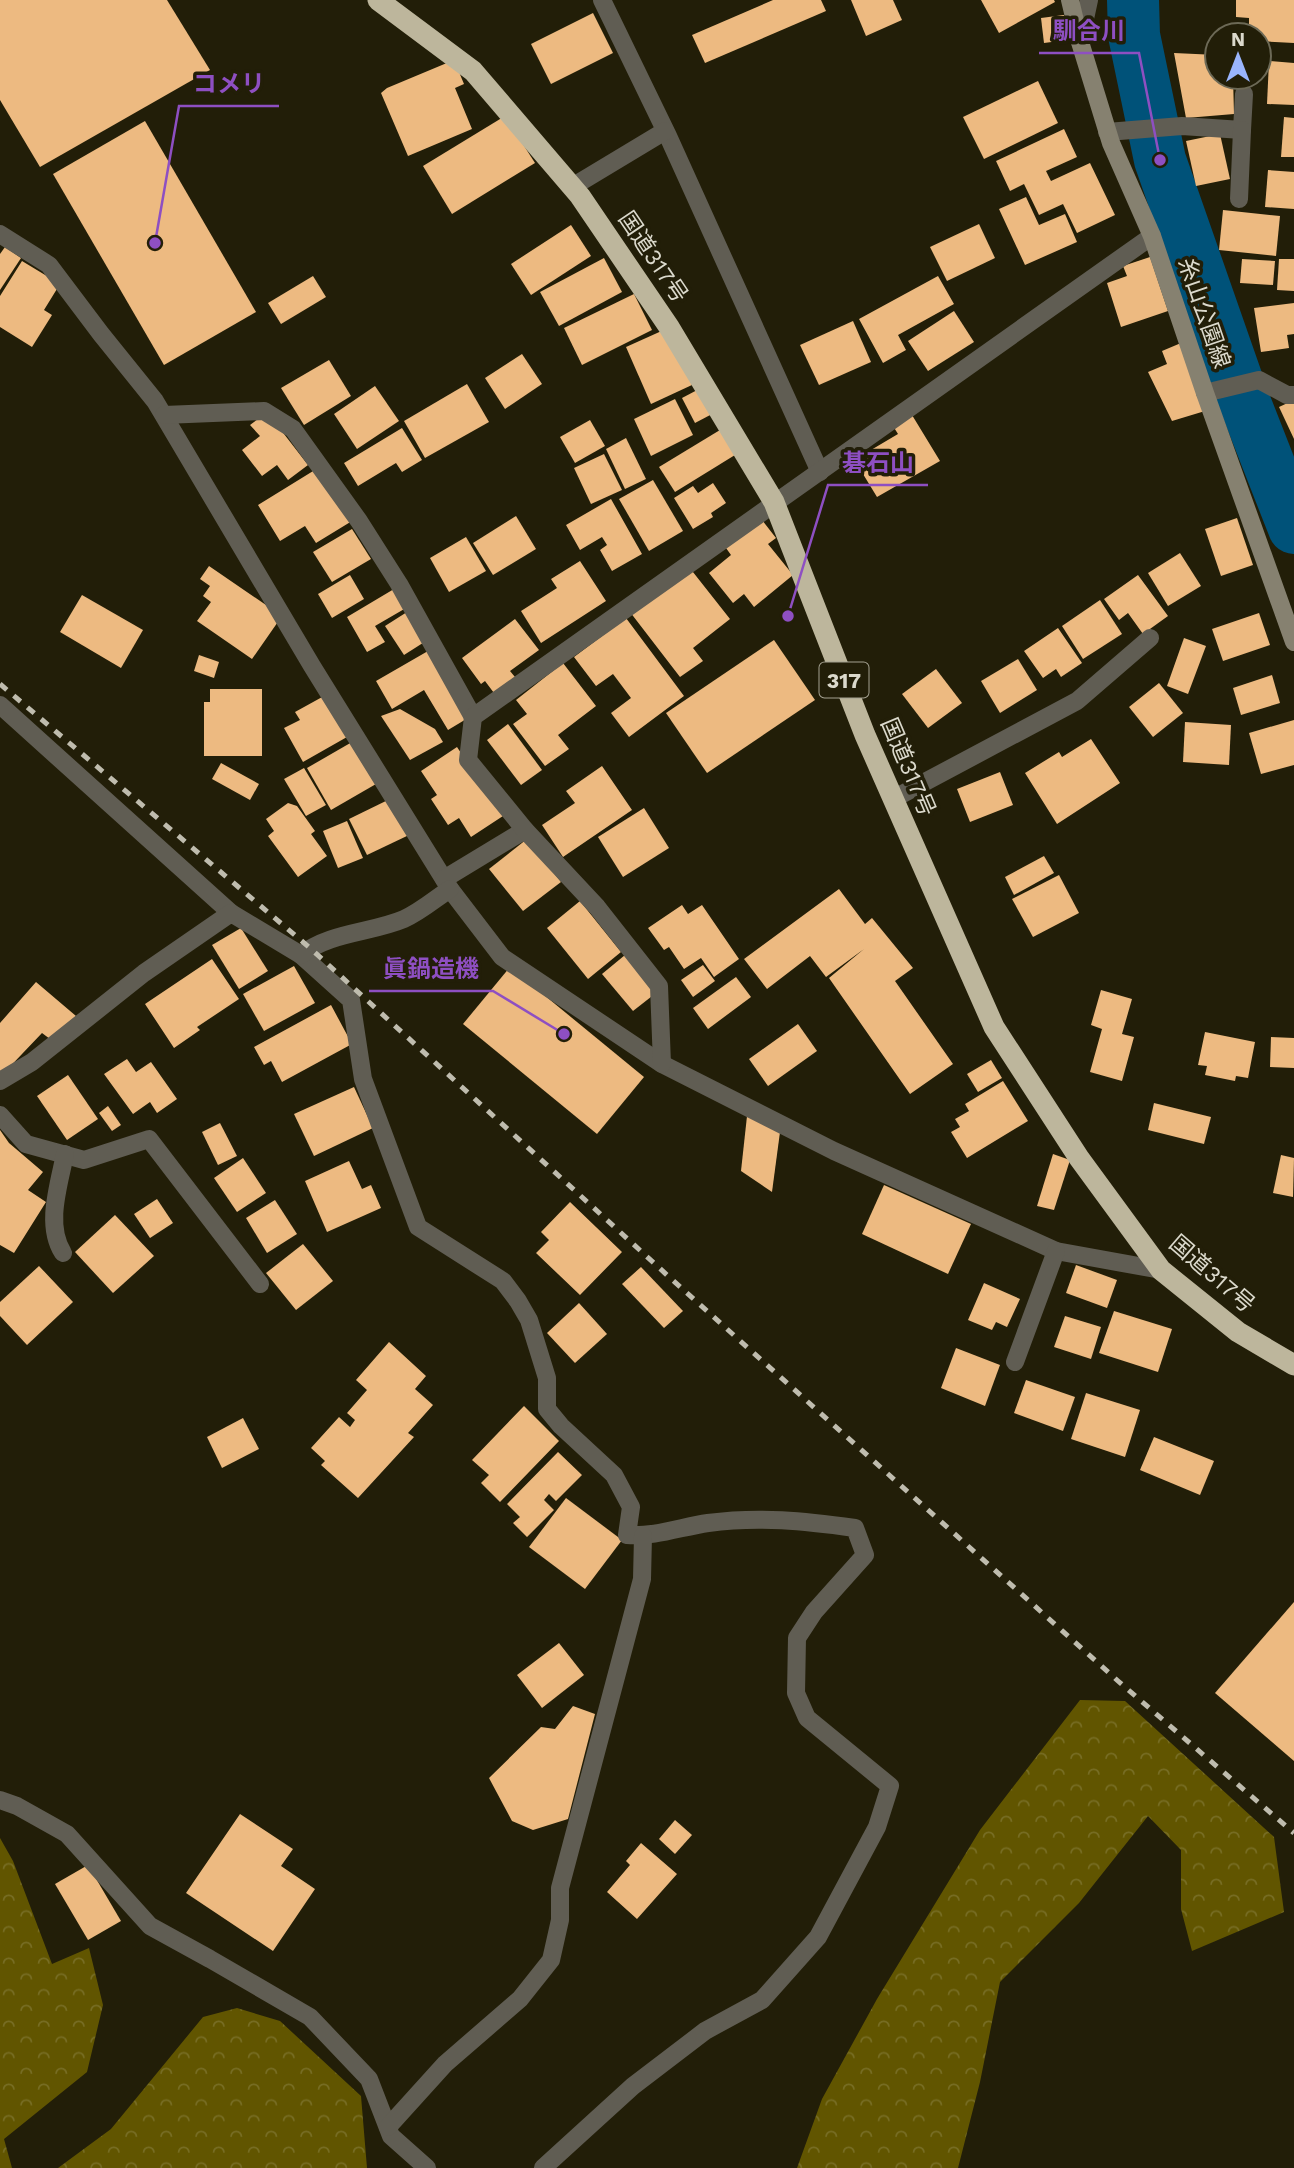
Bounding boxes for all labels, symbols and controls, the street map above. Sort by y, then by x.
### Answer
callout: 馴合川 [1039,8,1139,53]
text: 馴合川 [1053,17,1125,45]
north arrow [1203,21,1273,91]
text: N [1231,28,1245,51]
callout: コメリ [179,61,279,106]
text: コメリ [193,70,265,98]
street label: 国道317号 [613,206,693,308]
street label: 糸山公園線 [1173,254,1235,372]
callout: 碁石山 [828,440,928,485]
text: 碁石山 [842,449,914,477]
road number: 317 [820,662,868,698]
street label: 国道317号 [875,714,941,820]
callout: 眞鍋造機 [369,946,493,991]
text: 眞鍋造機 [383,955,479,983]
street label: 国道317号 [1164,1230,1260,1318]

